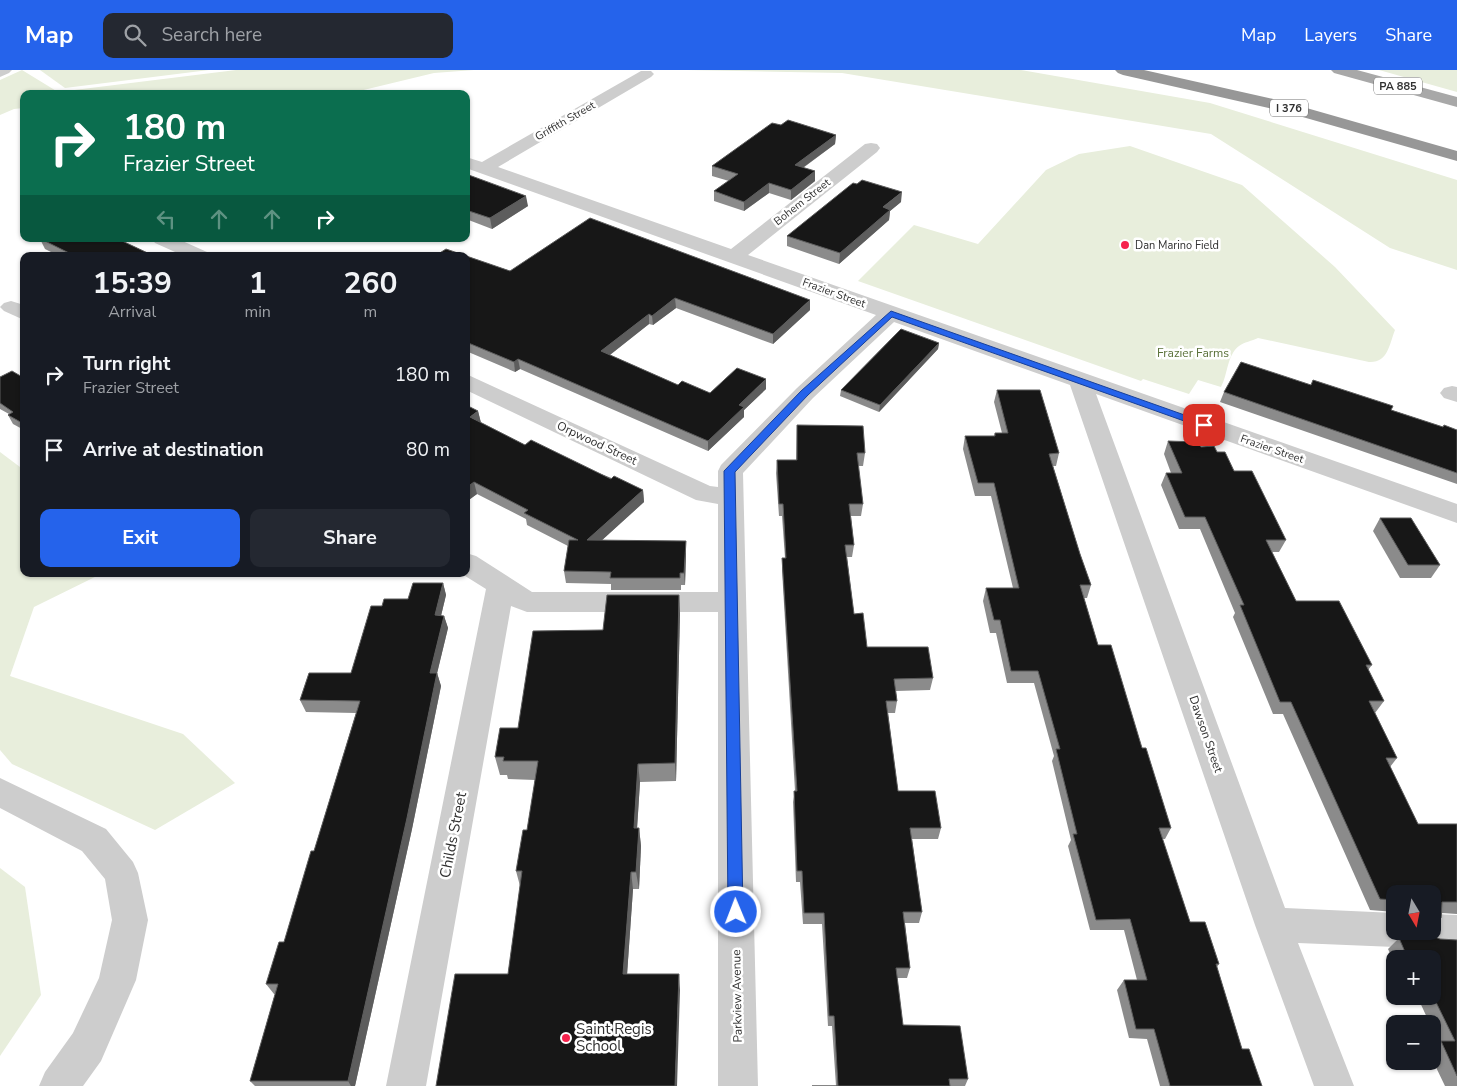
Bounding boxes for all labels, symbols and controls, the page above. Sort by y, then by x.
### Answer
search box [103,13,453,58]
text: Map [25,19,73,51]
icon: search [121,21,149,49]
text: Search here [161,22,262,48]
text: Map [1241,23,1276,47]
text: Layers [1304,23,1357,47]
text: Share [1385,23,1432,47]
road number: PA 885 [1374,78,1422,94]
street label: Griffith Street [532,98,598,144]
road number: I 376 [1270,99,1308,116]
text: 180 m [123,104,226,151]
icon: right [40,110,105,175]
text: Frazier Street [123,149,255,179]
street label: Bohem Street [771,175,833,229]
icon: left [152,205,180,233]
icon: ahead [205,205,233,233]
icon: ahead [258,205,286,233]
icon: right [311,205,339,233]
place label: Dan Marino Field [1135,238,1219,253]
marker: Dan Marino Field [1119,239,1131,251]
text: 15:39 [93,263,172,304]
text: 1 [249,263,267,304]
text: 260 [343,263,397,304]
street label: Frazier Street [800,275,868,311]
text: Arrival [108,301,156,323]
text: min [244,301,271,323]
text: m [364,301,377,323]
park label: Frazier Farms [1157,345,1229,361]
text: Turn right [83,351,170,377]
icon: right [40,361,68,389]
text: 180 m [395,362,450,388]
text: Frazier Street [83,377,179,399]
pin [1183,404,1225,446]
icon: arrive [1190,411,1218,439]
street label: Orpwood Street [554,417,640,469]
street label: Frazier Street [1238,431,1306,467]
icon: arrive [40,436,68,464]
text: Arrive at destination [83,437,264,463]
text: 80 m [406,437,450,463]
button: Exit [40,509,240,567]
button: Share [250,509,450,567]
street label: Dawson Street [1185,693,1227,775]
street label: Childs Street [435,790,471,880]
position arrow [709,885,761,937]
north arrow [1386,885,1441,940]
map controls [1386,885,1441,1070]
street label: Parkview Avenue [728,949,746,1043]
button: + [1386,950,1441,1005]
button: − [1386,1015,1441,1070]
place label: Saint Regis School [576,1019,652,1056]
marker: Saint Regis School [560,1032,572,1044]

